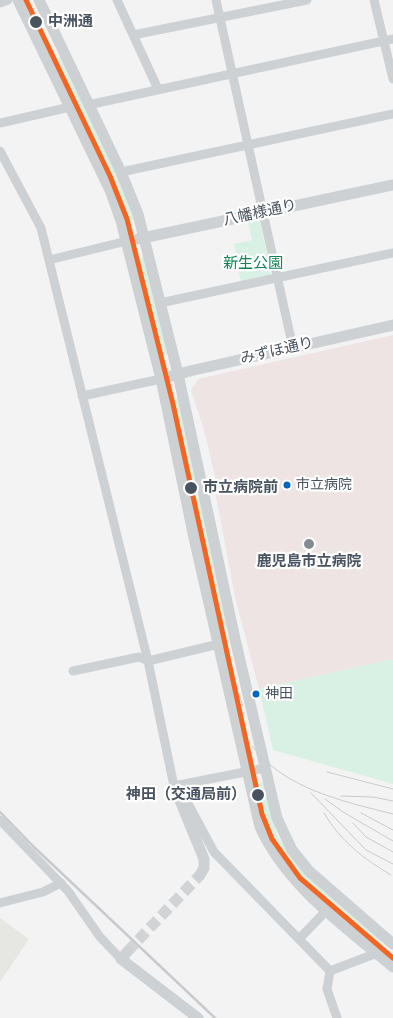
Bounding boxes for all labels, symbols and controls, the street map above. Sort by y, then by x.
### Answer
place label: 中洲通 [48,13,93,31]
marker: 中洲通 [28,14,44,30]
street label: 八幡様通り [221,196,299,230]
park label: 新生公園 [223,255,283,273]
street label: みずほ通り [238,334,316,368]
place label: 市立病院 [296,477,352,493]
place label: 市立病院前 [203,479,278,497]
marker: 市立病院前 [183,480,199,496]
marker: 市立病院 [282,480,292,490]
marker: 鹿児島市立病院 [302,537,316,551]
place label: 鹿児島市立病院 [257,553,361,571]
place label: 神田 [265,686,293,702]
marker: 神田 [251,689,261,699]
place label: 神田（交通局前） [126,786,246,804]
marker: 神田（交通局前） [250,787,266,803]

